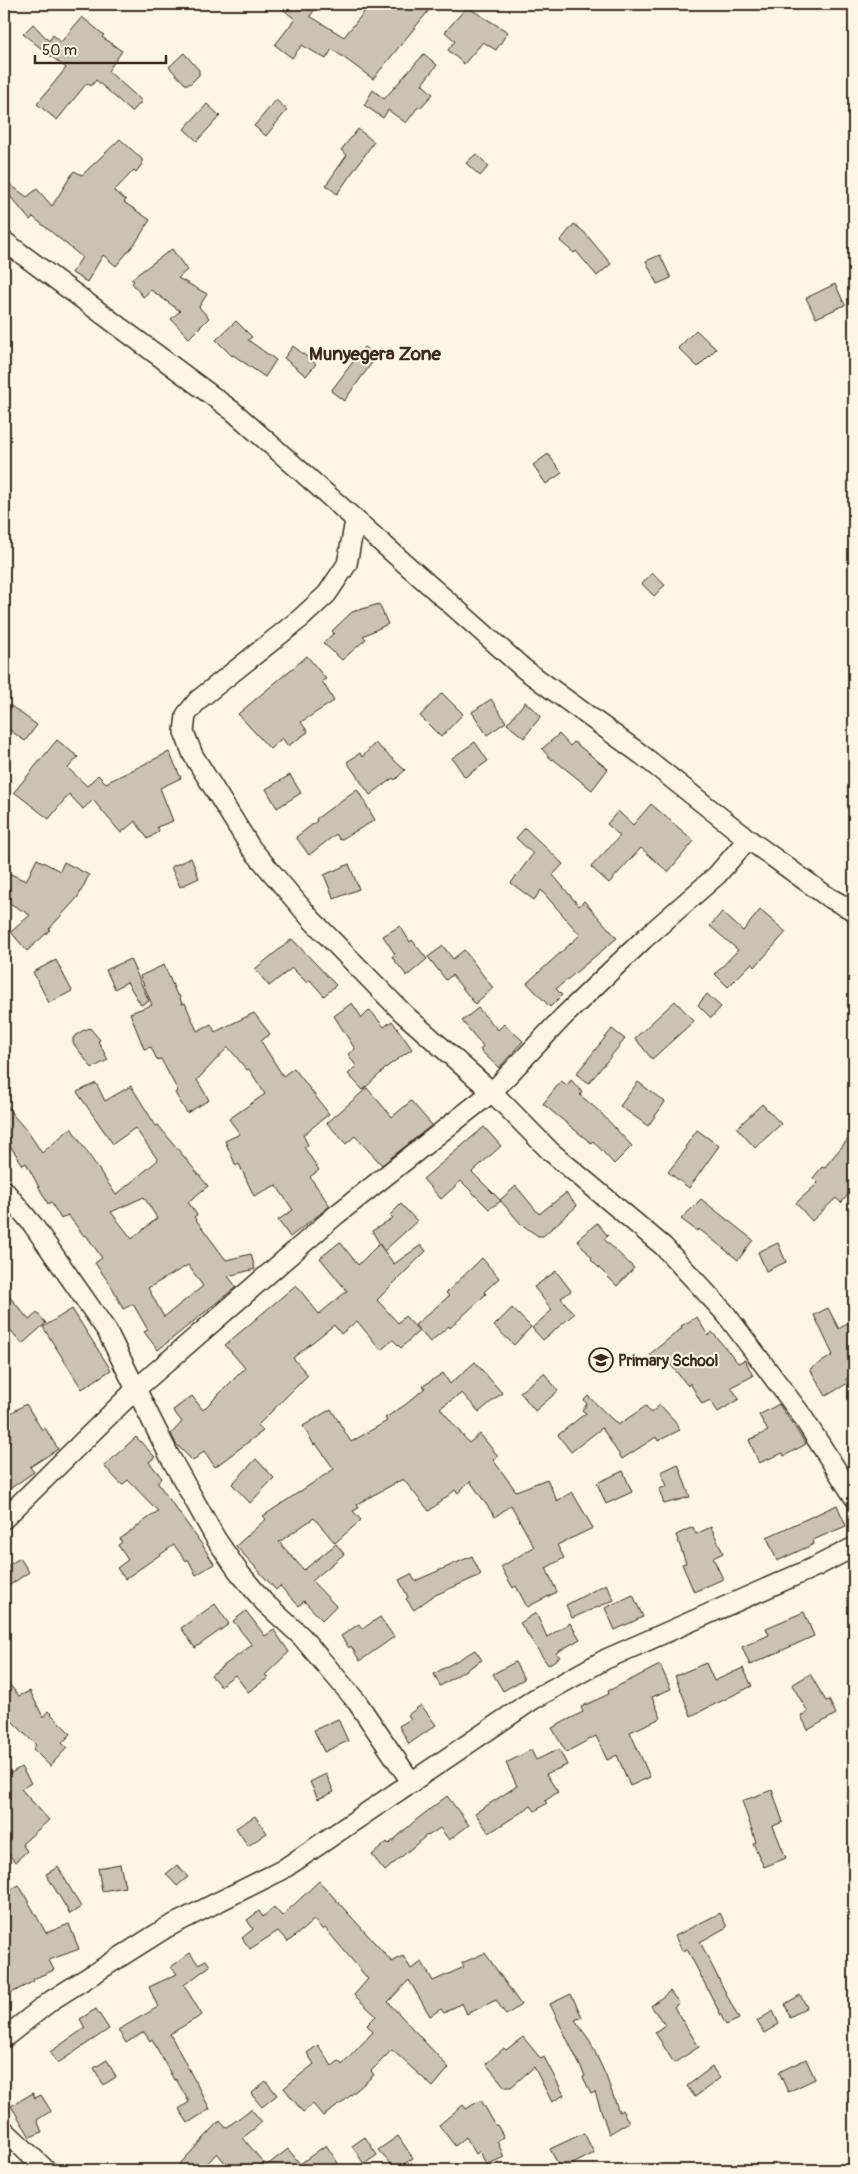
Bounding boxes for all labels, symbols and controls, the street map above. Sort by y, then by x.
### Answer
scale bar [35,32,166,64]
text: 50 m [42,41,77,60]
district label: Munyegera Zone [309,342,442,366]
school or university icon: Primary School [588,1347,614,1373]
place label: Primary School [618,1351,718,1371]

